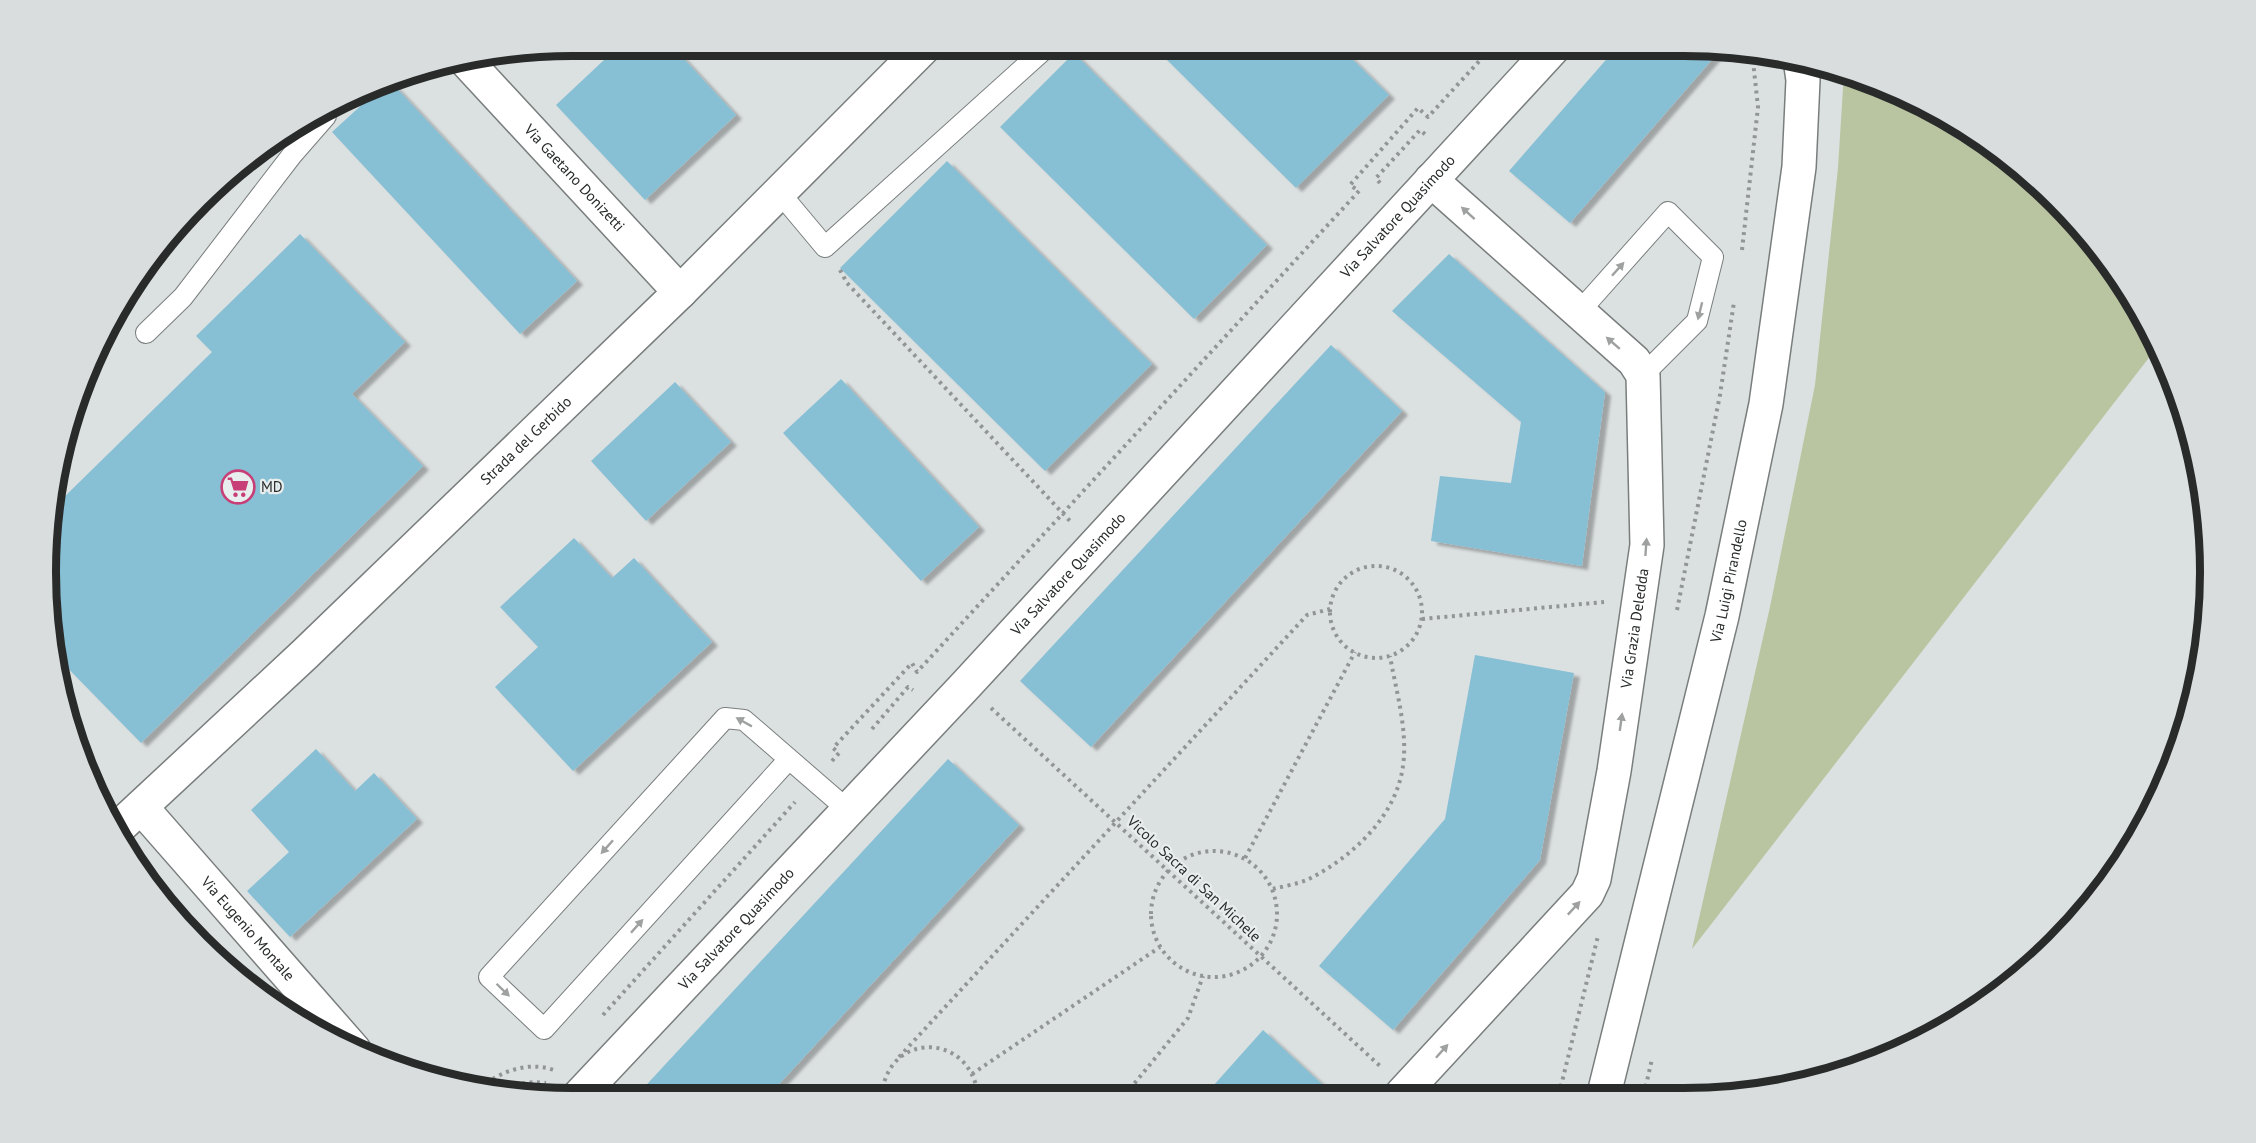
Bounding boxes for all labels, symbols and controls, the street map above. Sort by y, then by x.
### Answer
street label: Via Gaetano Donizetti [520,119,629,235]
street label: Via Salvatore Quasimodo [1335,151,1459,283]
one-way arrow [1461,207,1476,220]
one-way arrow [1611,261,1625,276]
one-way arrow [1694,302,1704,320]
one-way arrow [1606,337,1621,350]
street label: Strada del Gerbido [476,392,575,489]
supermarket icon: MD [220,469,256,505]
place label: MD [261,477,283,496]
street label: Via Salvatore Quasimodo [1006,508,1129,640]
street label: Via Luigi Pirandello [1706,518,1751,645]
one-way arrow [1641,537,1650,556]
street label: Via Grazia Deledda [1616,567,1652,691]
one-way arrow [1616,712,1625,731]
one-way arrow [735,717,752,727]
street label: Vicolo Sacra di San Michele [1123,811,1265,946]
one-way arrow [600,840,614,855]
street label: Via Salvatore Quasimodo [673,863,798,994]
street label: Via Eugenio Montale [197,872,299,985]
one-way arrow [1567,901,1580,916]
one-way arrow [630,918,644,933]
one-way arrow [496,983,510,997]
one-way arrow [1435,1044,1448,1059]

